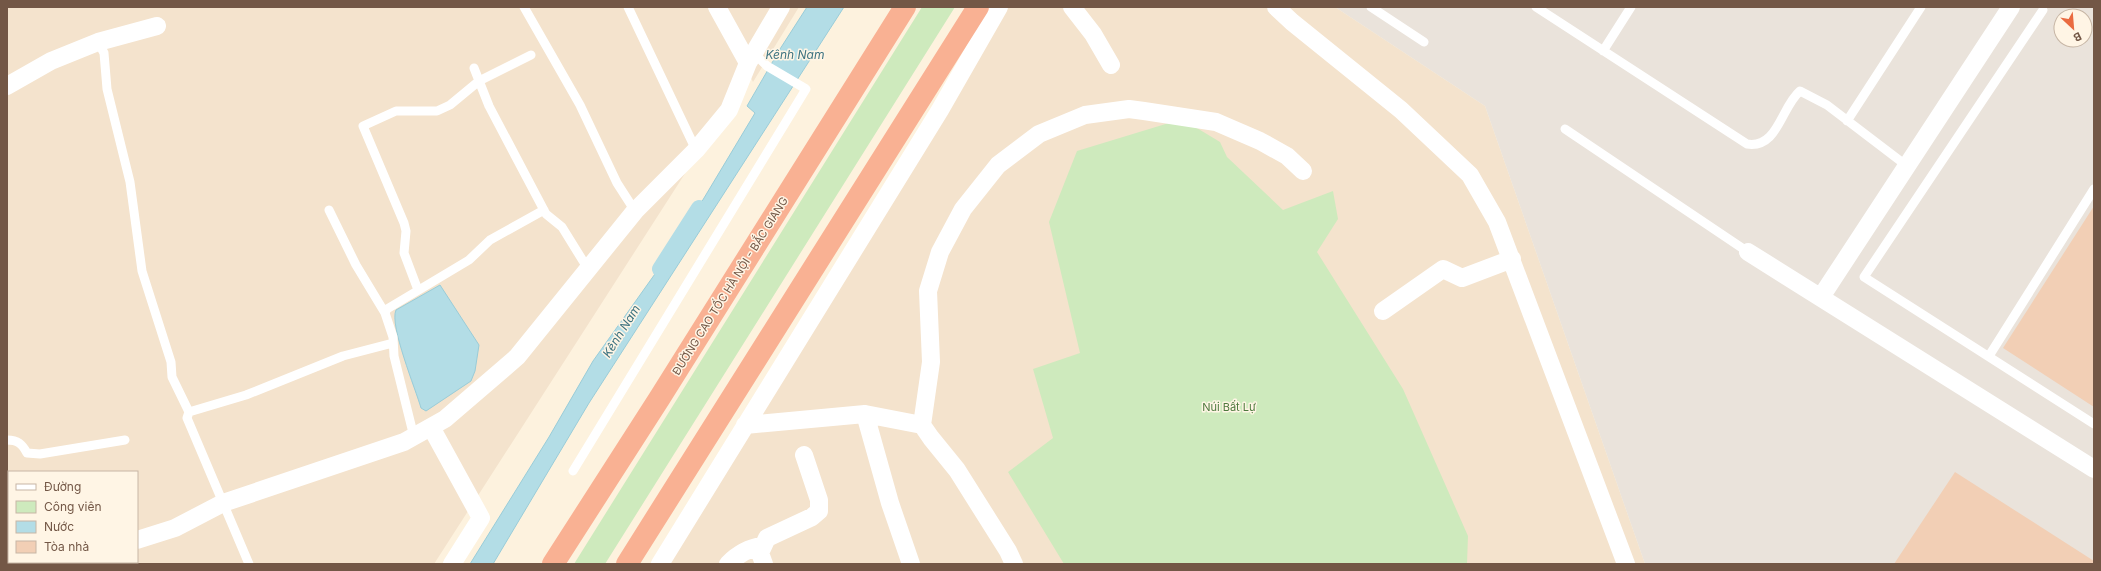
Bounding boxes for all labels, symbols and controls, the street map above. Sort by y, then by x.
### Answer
north arrow [2053,8,2093,48]
text: B [2071,29,2084,45]
water label: Kênh Nam [766,47,825,62]
street label: ĐƯỜNG CAO TỐC HÀ NỘI - BẮC GIANG [668,194,791,378]
water label: Kênh Nam [599,302,643,360]
park label: Núi Bất Lự [1202,400,1256,414]
legend [8,471,138,563]
text: Đường [44,479,81,494]
text: Công viên [44,499,102,514]
text: Nước [44,519,74,534]
text: Tòa nhà [44,539,89,554]

